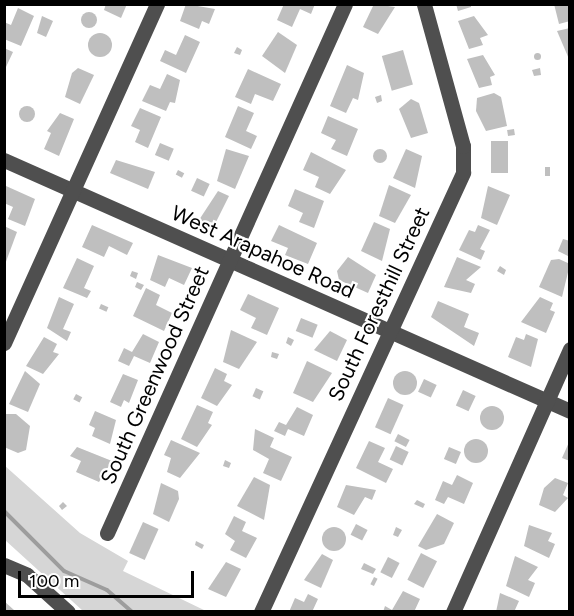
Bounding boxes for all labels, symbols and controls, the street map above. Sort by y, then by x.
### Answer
street label: West Arapahoe Road [168,200,358,304]
street label: South Foresthill Street [323,203,435,405]
street label: South Greenwood Street [95,262,215,488]
scale bar [21,559,196,597]
text: 100 m [29,570,79,592]

